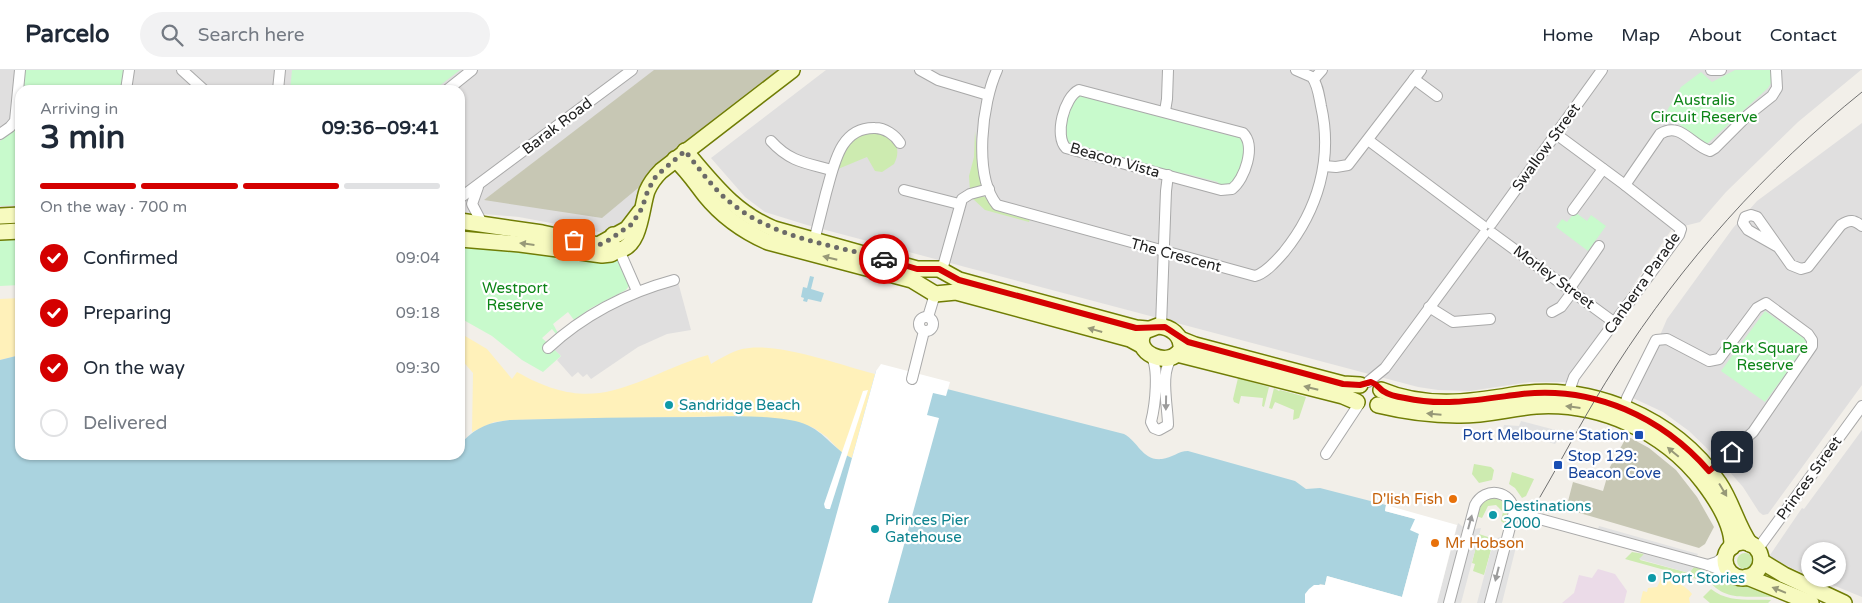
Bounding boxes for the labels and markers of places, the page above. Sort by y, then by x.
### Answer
pin [553,219,595,261]
place label: Sandridge Beach [679,396,800,414]
marker: Sandridge Beach [663,399,675,411]
place label: Port Melbourne Station [1463,426,1629,444]
marker: Port Melbourne Station [1633,429,1645,441]
pin [1711,431,1753,473]
place label: Stop 129: Beacon Cove [1568,447,1661,482]
marker: Stop 129: Beacon Cove [1552,459,1564,471]
place label: D'lish Fish [1372,490,1443,508]
marker: D'lish Fish [1447,493,1459,505]
place label: Destinations 2000 [1503,497,1591,532]
marker: Destinations 2000 [1487,509,1499,521]
place label: Princes Pier Gatehouse [885,511,969,546]
marker: Princes Pier Gatehouse [869,523,881,535]
place label: Mr Hobson [1445,534,1524,552]
marker: Mr Hobson [1429,537,1441,549]
place label: Port Stories [1662,569,1745,587]
marker: Port Stories [1646,572,1658,584]

